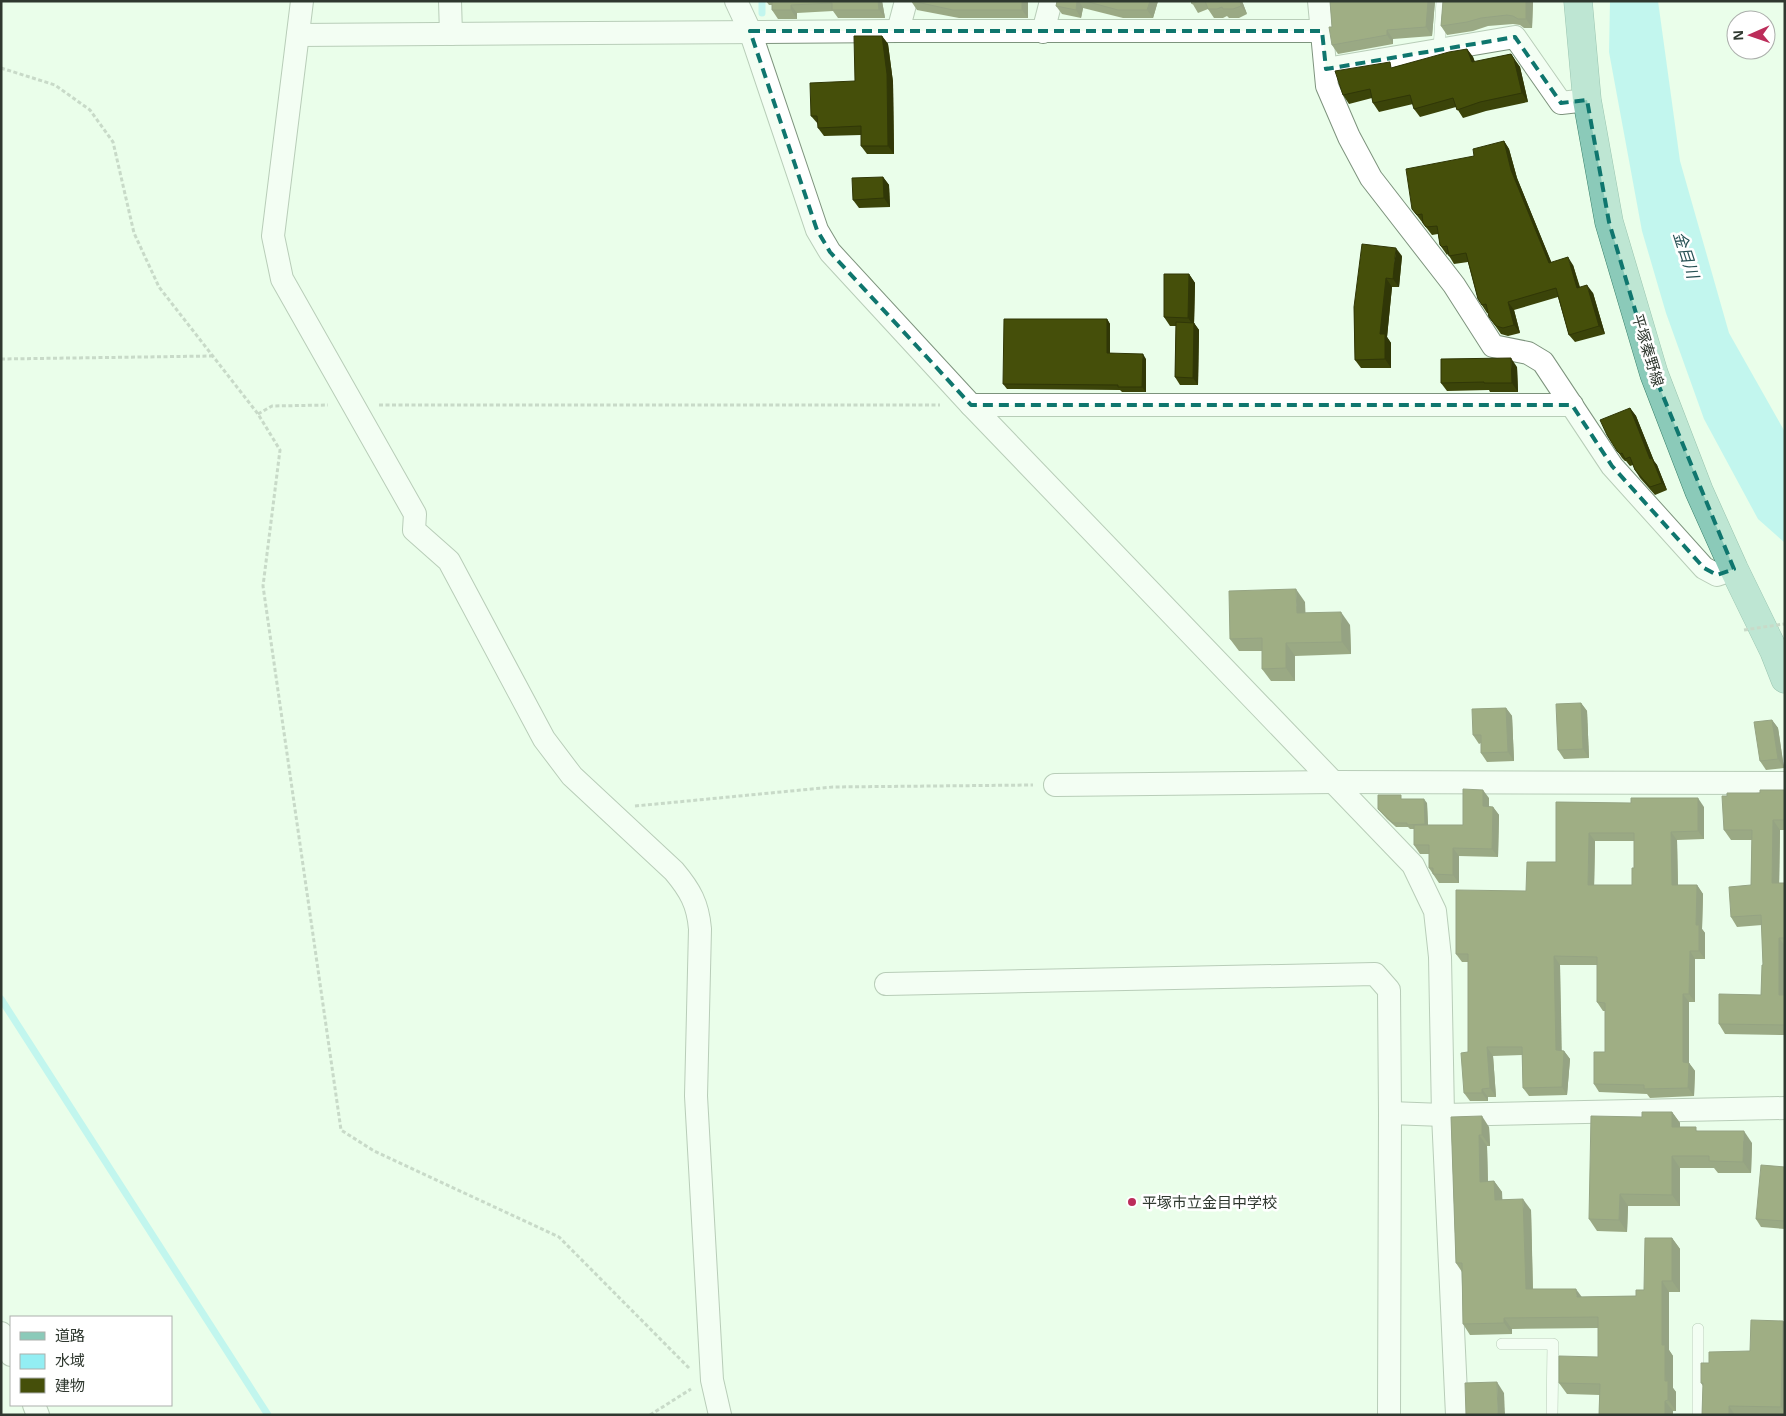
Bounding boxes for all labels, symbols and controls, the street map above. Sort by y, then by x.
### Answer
north arrow [1726,10,1776,60]
text: N [1730,30,1746,41]
water label: 金目川 [1670,230,1702,282]
street label: 平塚秦野線 [1629,312,1667,388]
place label: 平塚市立金目中学校 [1142,1194,1277,1211]
marker: 平塚市立金目中学校 [1126,1196,1138,1208]
legend [10,1316,172,1406]
text: 道路 [55,1327,85,1344]
text: 水域 [55,1352,85,1369]
text: 建物 [55,1377,85,1394]

